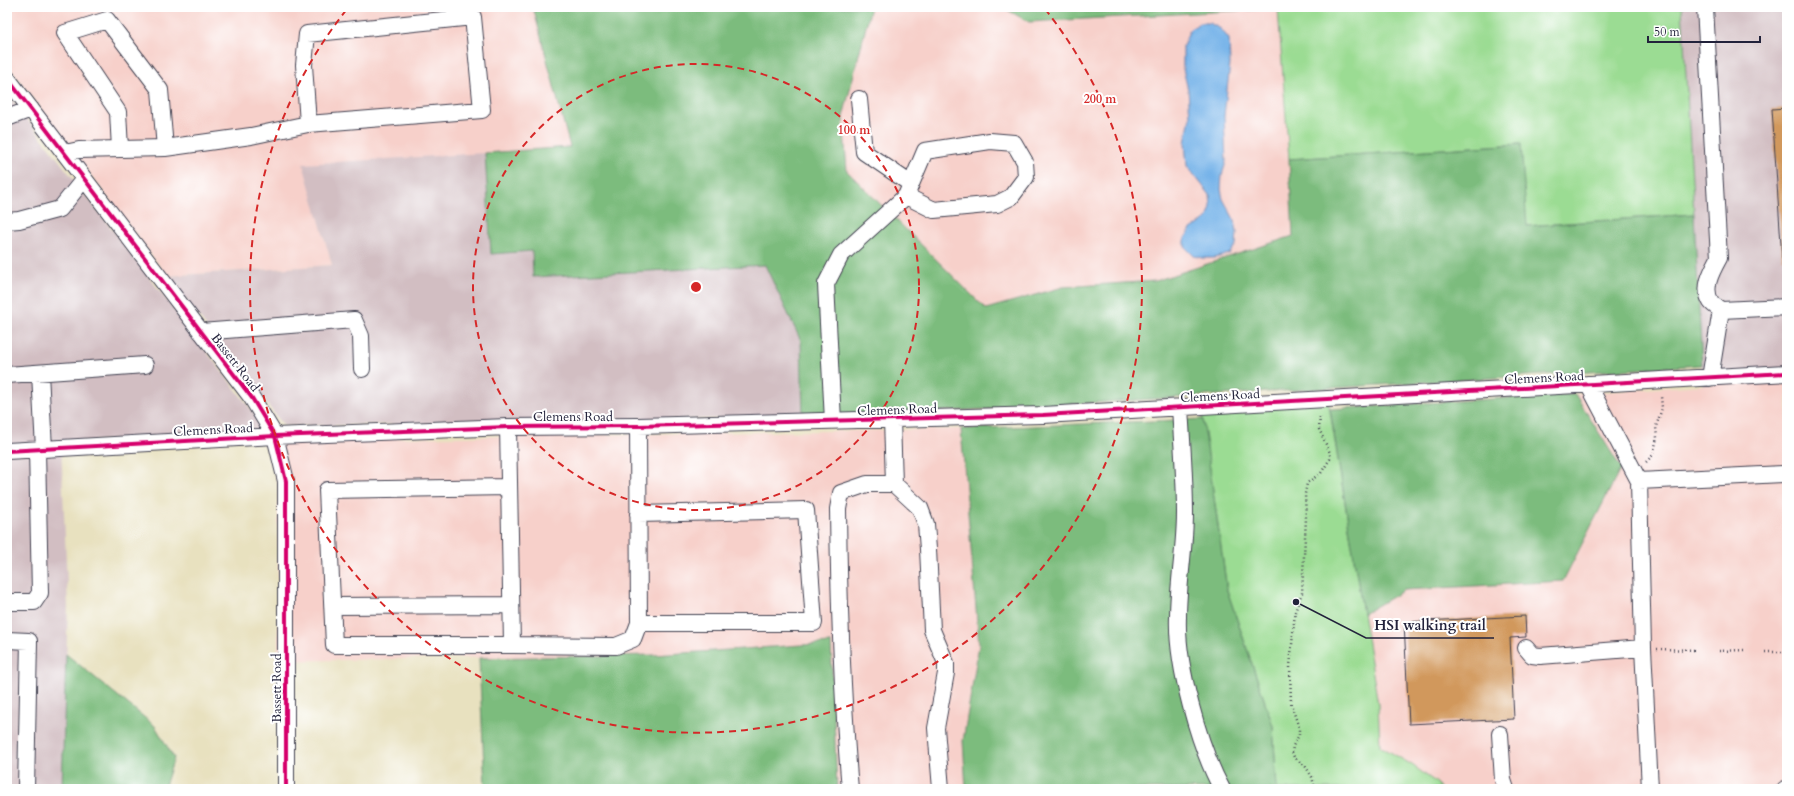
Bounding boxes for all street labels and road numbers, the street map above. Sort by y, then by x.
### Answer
street label: Bassett Road [207,330,264,396]
street label: Clemens Road [1504,367,1584,389]
street label: Clemens Road [1180,385,1260,407]
street label: Clemens Road [857,400,937,420]
street label: Clemens Road [533,408,613,426]
street label: Clemens Road [173,419,253,441]
street label: Bassett Road [268,653,286,723]

